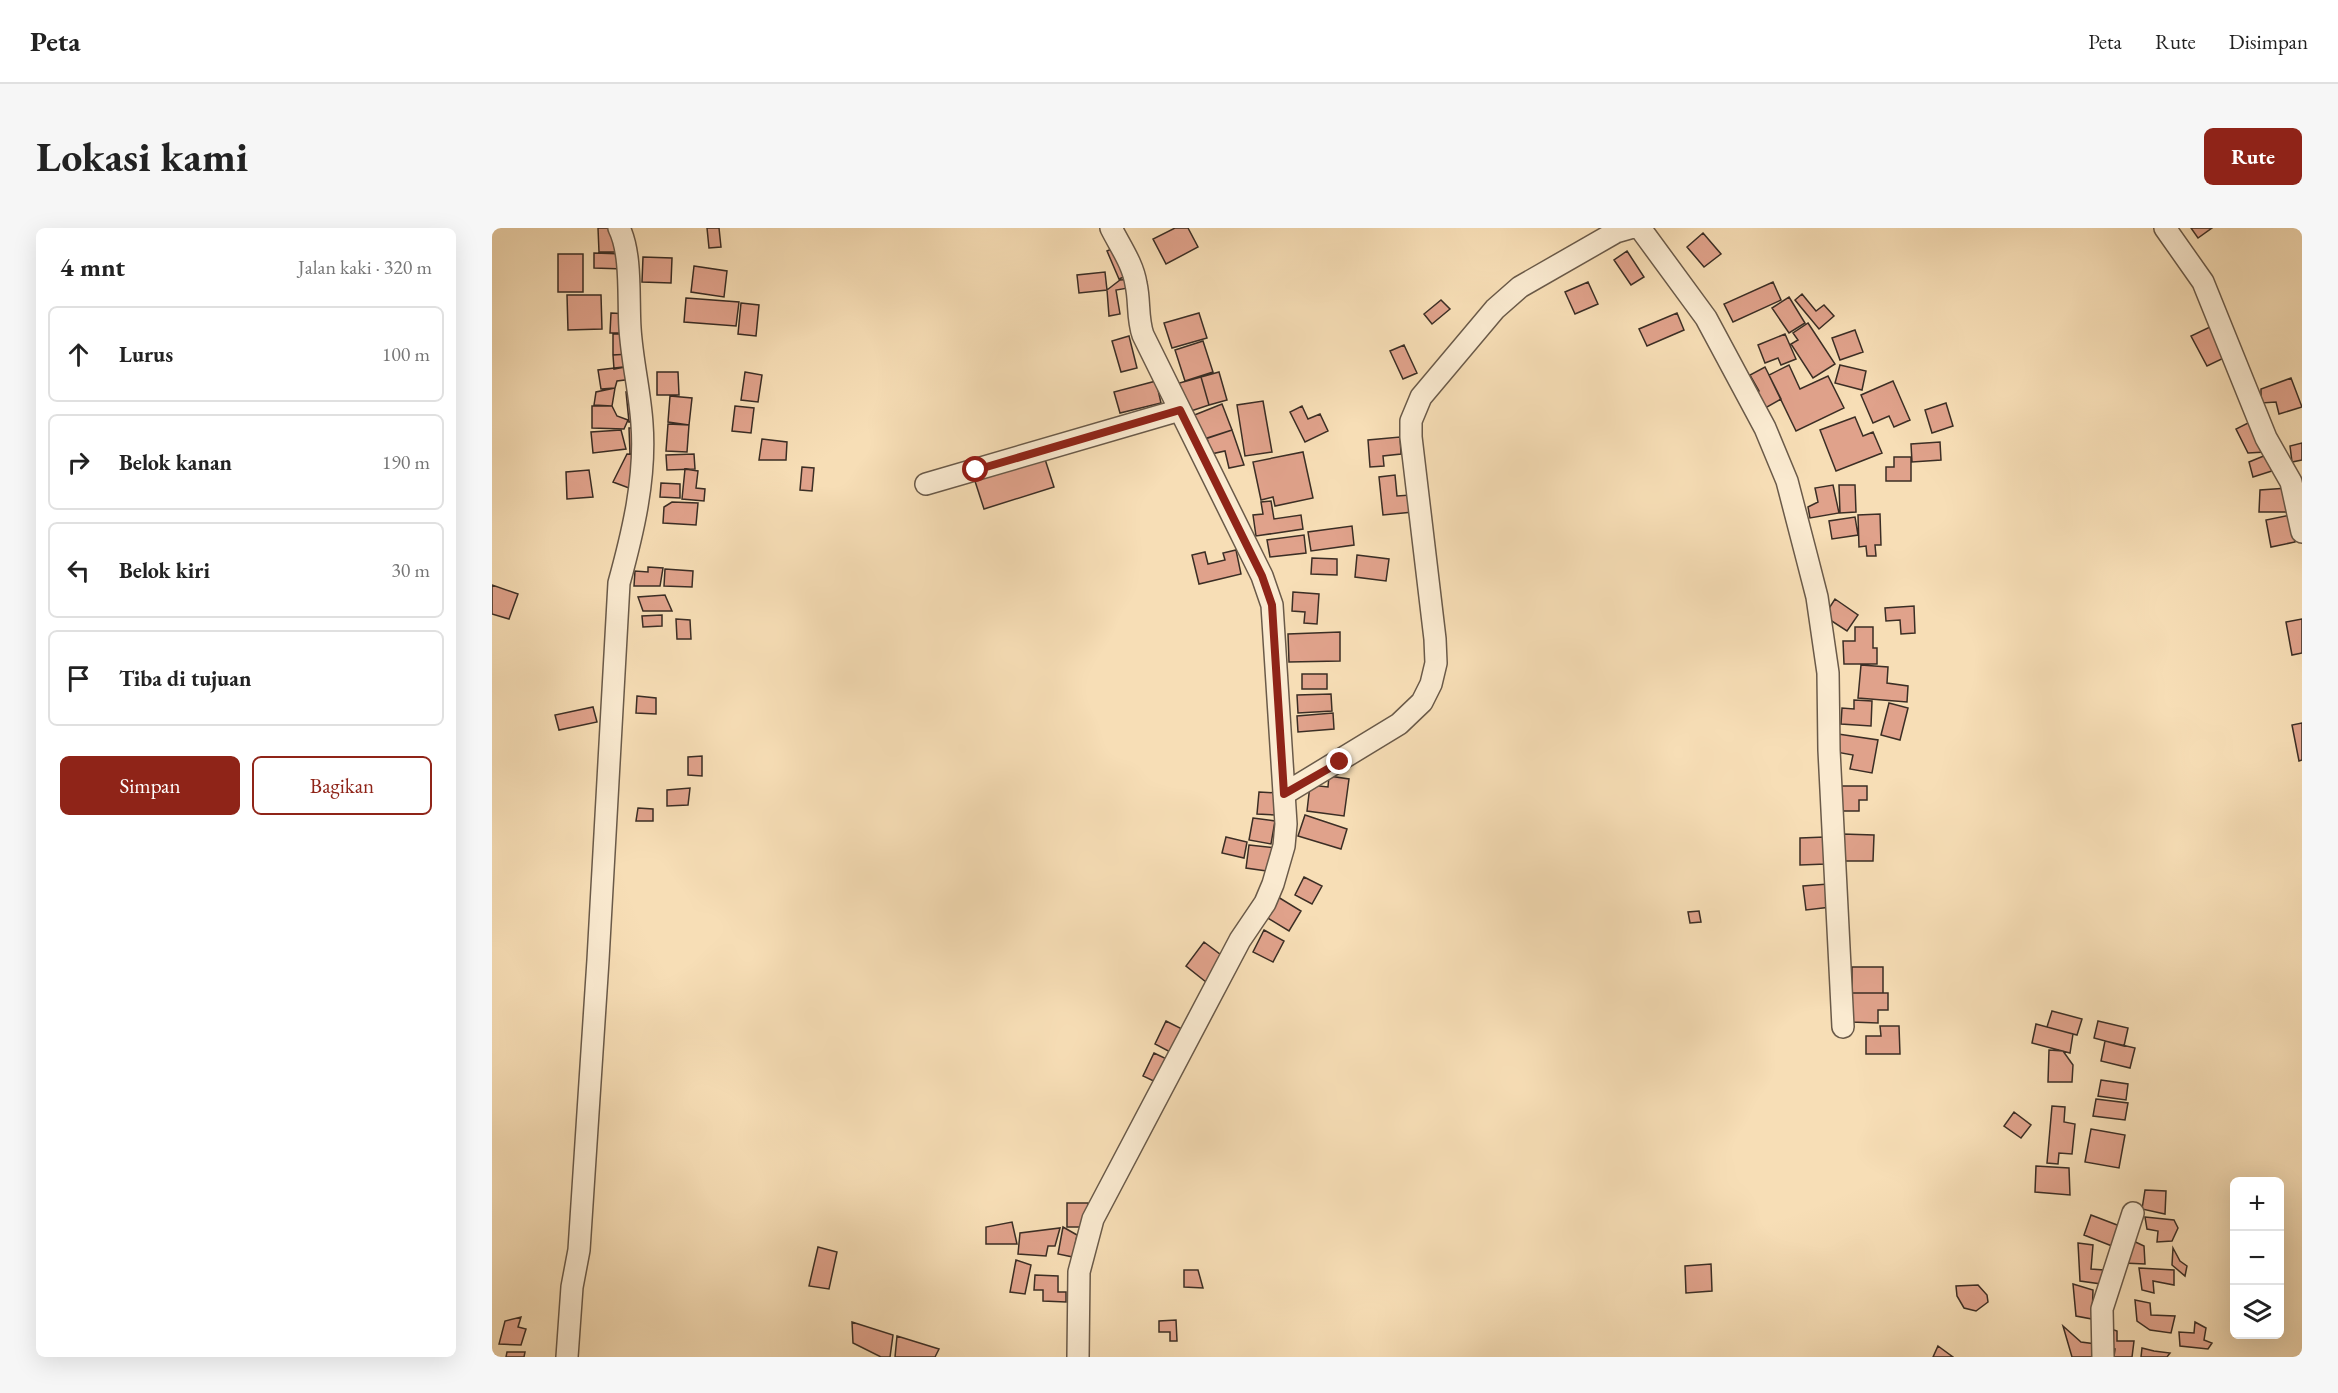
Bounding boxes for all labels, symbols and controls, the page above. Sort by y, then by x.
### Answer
text: Peta [30,23,81,59]
text: Peta [2088,28,2122,55]
text: Rute [2155,28,2196,55]
text: Disimpan [2229,28,2308,55]
button: Rute [2204,128,2302,185]
text: Lokasi kami [36,129,248,184]
text: 4 mnt [60,250,125,284]
text: Jalan kaki · 320 m [298,254,432,280]
icon: ahead [62,338,95,371]
text: Lurus [119,340,173,369]
text: 100 m [382,341,430,367]
icon: right [62,446,95,479]
text: Belok kanan [119,448,232,477]
text: 190 m [382,449,430,475]
route start [962,456,988,482]
icon: left [62,554,95,587]
text: Belok kiri [119,556,210,585]
text: 30 m [391,557,430,583]
icon: arrive [62,662,95,695]
text: Tiba di tujuan [119,664,251,693]
route end [1326,748,1352,774]
button: Simpan [60,756,240,815]
button: Bagikan [252,756,432,815]
map controls [2230,1177,2284,1339]
button: + [2230,1177,2284,1231]
button: − [2230,1231,2284,1285]
button: layers [2230,1285,2284,1339]

